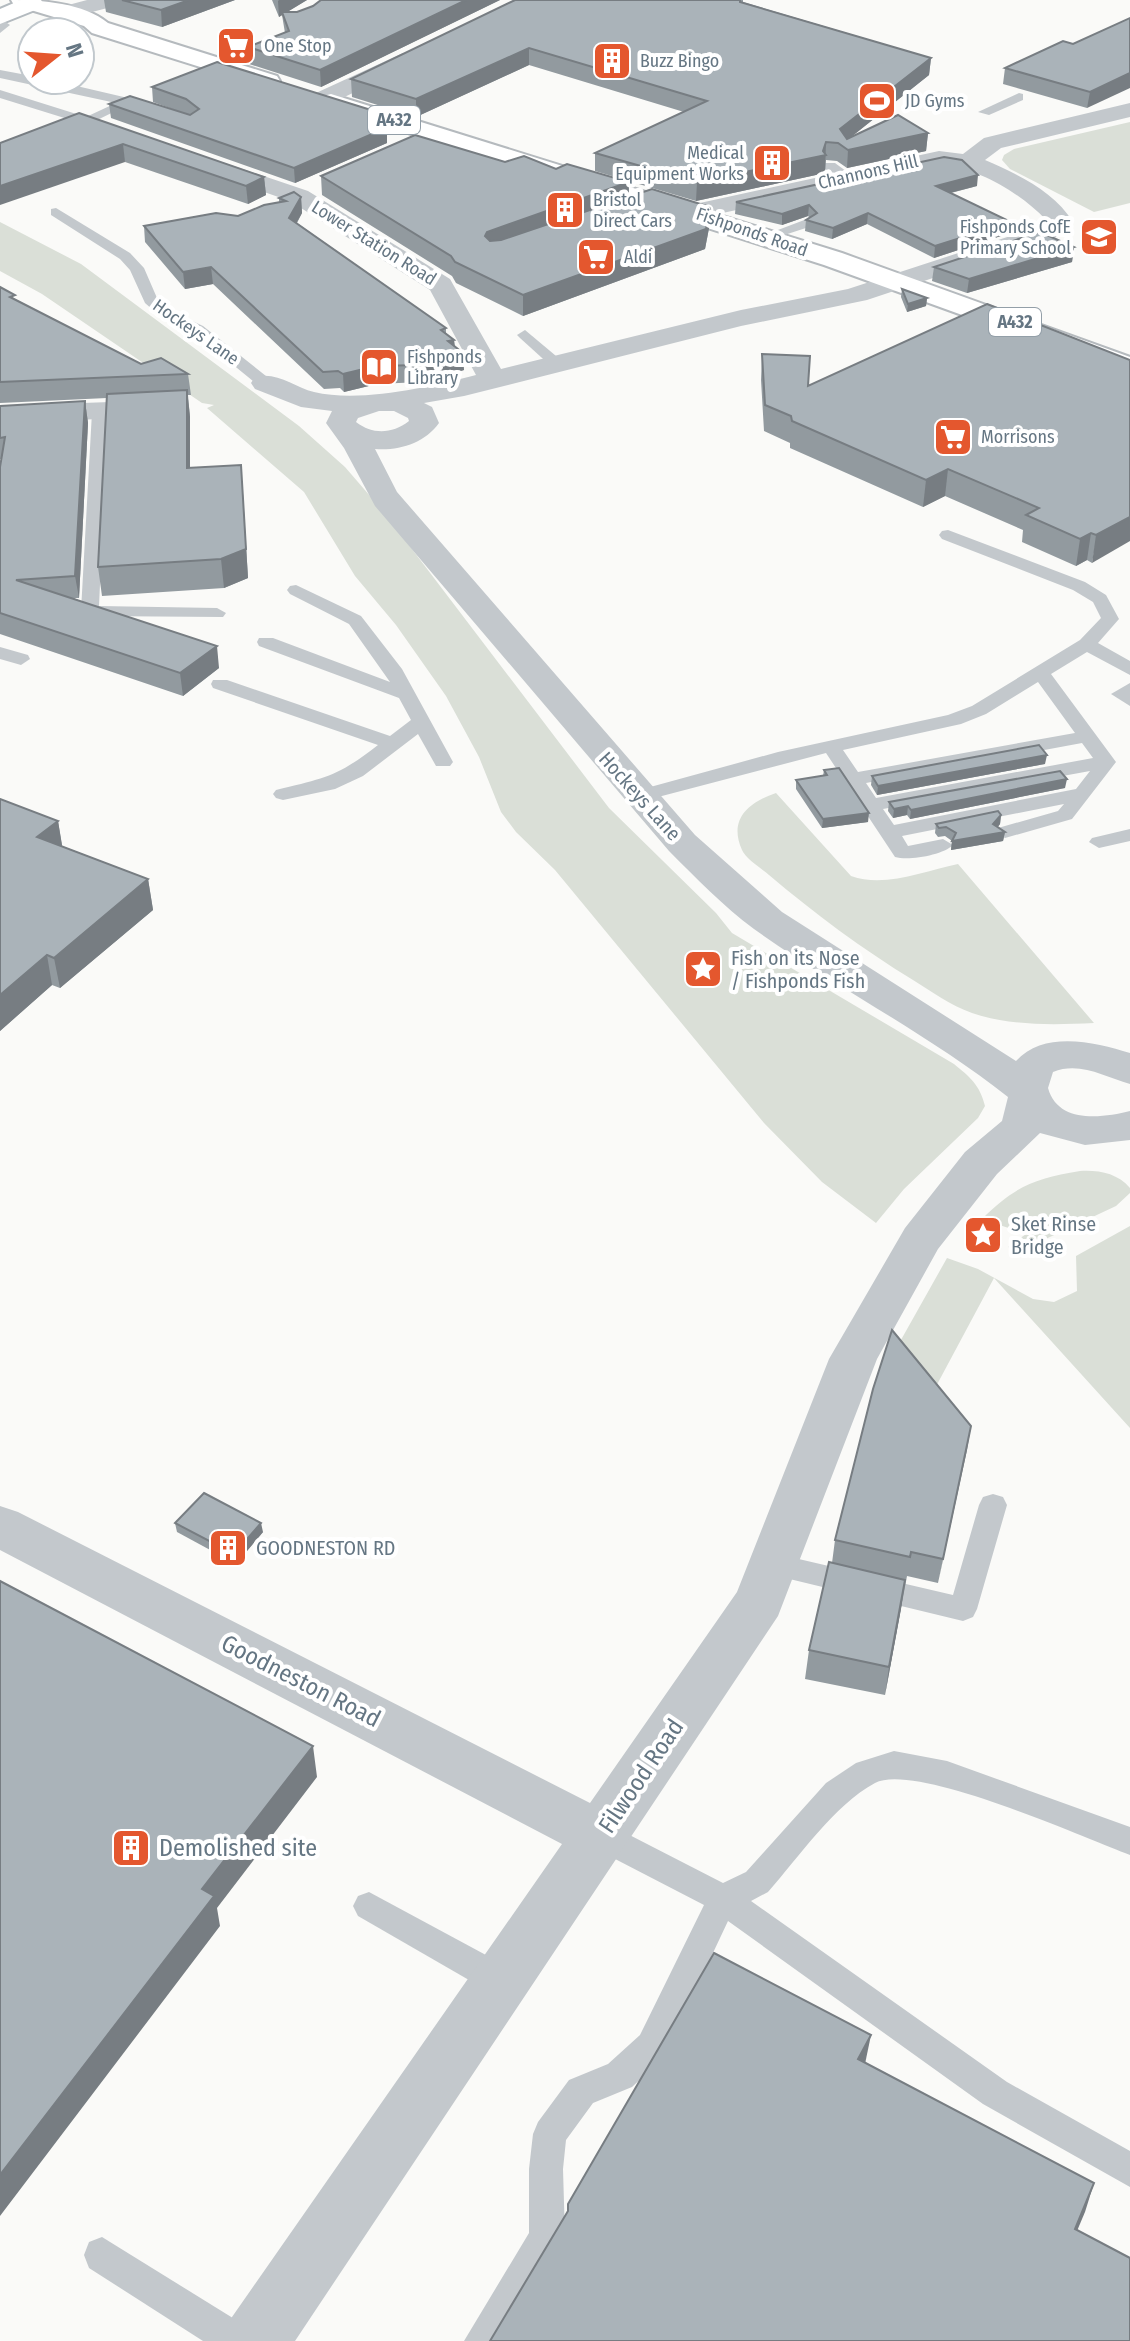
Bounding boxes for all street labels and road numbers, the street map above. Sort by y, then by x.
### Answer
road number: A432 [368,106,420,134]
street label: Channons Hill [816,150,920,194]
street label: Lower Station Road [308,196,440,290]
street label: Fishponds Road [693,203,811,261]
street label: Hockeys Lane [149,294,243,370]
road number: A432 [989,308,1041,336]
street label: Hockeys Lane [594,747,686,845]
street label: Goodneston Road [217,1629,385,1733]
street label: Filwood Road [593,1714,689,1838]

